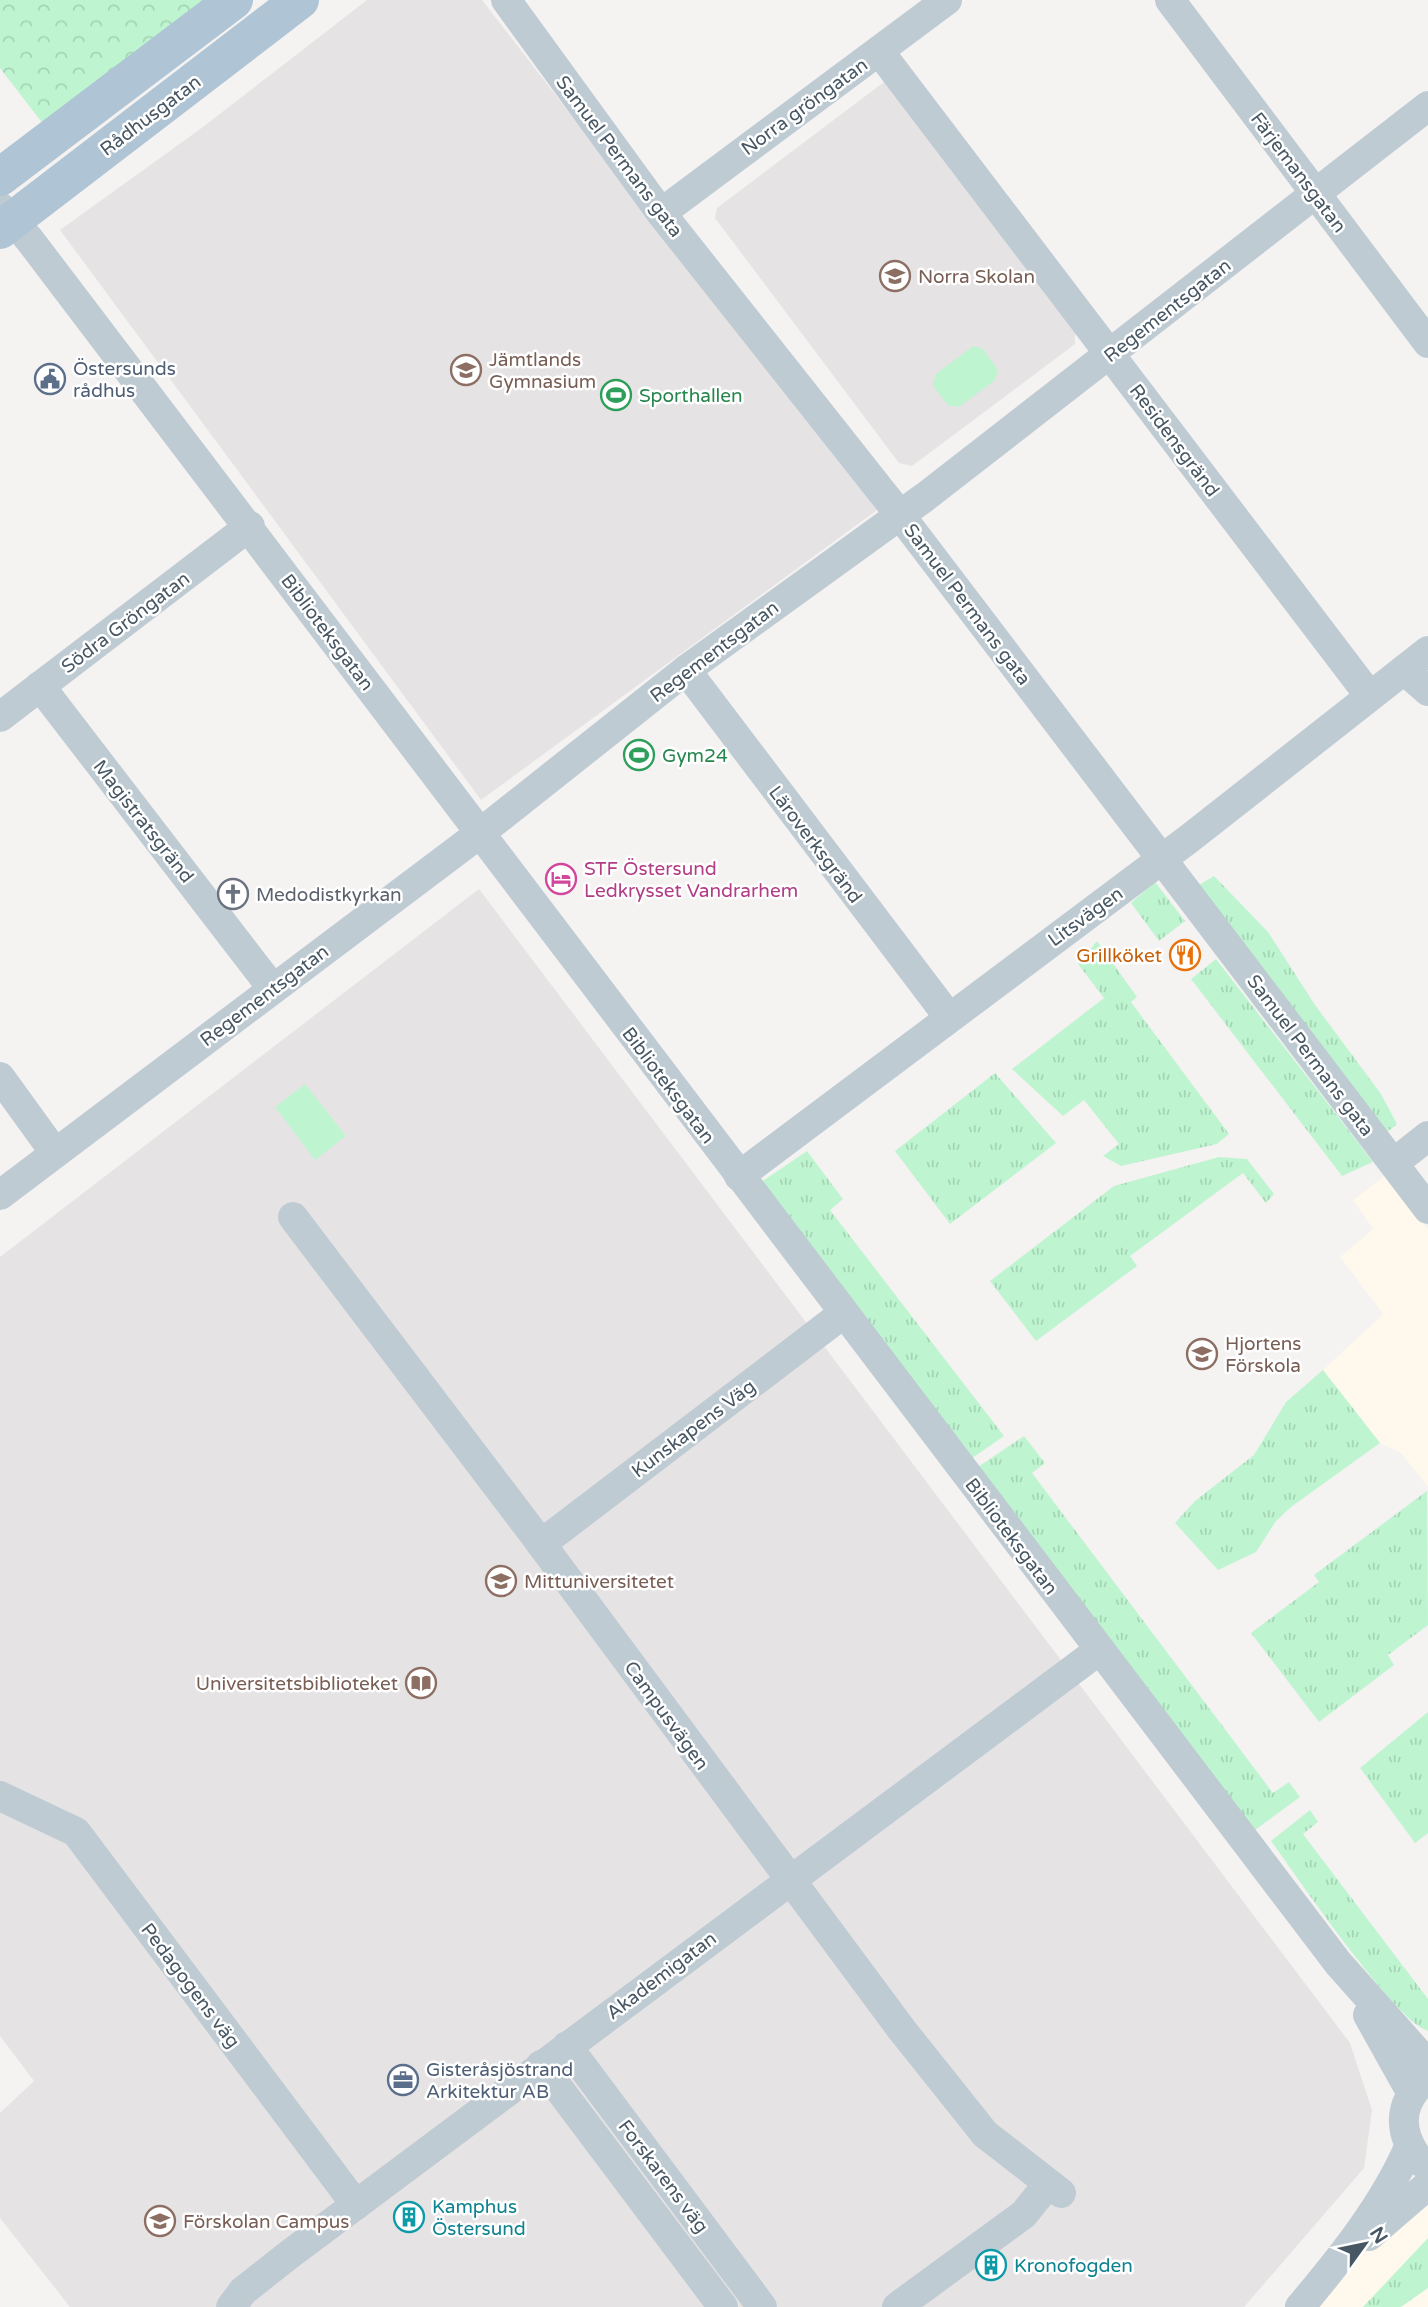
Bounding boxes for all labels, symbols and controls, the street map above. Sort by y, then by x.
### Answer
street label: Norra gröngatan [737,54,872,160]
street label: Rådhusgatan [96,71,205,161]
street label: Samuel Permans gata [551,72,687,242]
street label: Färjemansgatan [1246,108,1350,237]
street label: Regementsgatan [1100,254,1235,367]
school or university icon: Norra Skolan [878,259,912,293]
place label: Norra Skolan [918,266,1035,288]
place label: Jämtlands Gymnasium [489,349,596,393]
school or university icon: Jämtlands Gymnasium [449,353,483,387]
place label: Östersunds rådhus [73,358,176,402]
public building icon: Östersunds rådhus [33,362,67,396]
sports icon: Sporthallen [599,378,633,412]
street label: Residensgränd [1125,380,1224,501]
place label: Sporthallen [639,385,743,407]
street label: Samuel Permans gata [899,520,1035,690]
street label: Södra Gröngatan [57,567,194,678]
street label: Biblioteksgatan [276,570,378,695]
street label: Regementsgatan [646,596,783,707]
sports icon: Gym24 [622,738,656,772]
place label: Gym24 [662,745,728,767]
street label: Magistratsgränd [88,756,198,887]
street label: Läroverksgränd [764,782,866,907]
place label: STF Östersund Ledkrysset Vandrarhem [584,858,798,902]
hotel icon: STF Östersund Ledkrysset Vandrarhem [544,862,578,896]
church icon: Medodistkyrkan [216,877,250,911]
street label: Litsvägen [1044,882,1127,951]
place label: Medodistkyrkan [256,884,402,906]
restaurant icon: Grillköket [1168,938,1202,972]
street label: Regementsgatan [196,940,333,1051]
place label: Grillköket [1076,945,1162,967]
street label: Samuel Permans gata [1242,971,1378,1141]
street label: Biblioteksgatan [617,1023,719,1148]
place label: Hjortens Förskola [1225,1333,1301,1377]
school or university icon: Hjortens Förskola [1185,1337,1219,1371]
street label: Kunskapens Väg [627,1375,760,1482]
street label: Biblioteksgatan [960,1474,1062,1599]
school or university icon: Mittuniversitetet [484,1564,518,1598]
place label: Mittuniversitetet [524,1571,674,1593]
street label: Campusvägen [619,1657,713,1774]
library icon: Universitetsbiblioteket [404,1666,438,1700]
place label: Universitetsbiblioteket [196,1673,398,1695]
street label: Pedagogens väg [136,1919,244,2052]
street label: Akademigatan [602,1927,721,2024]
place label: Gisteråsjöstrand Arkitektur AB [426,2059,573,2103]
office icon: Gisteråsjöstrand Arkitektur AB [386,2063,420,2097]
street label: Forskarens väg [614,2116,713,2237]
place label: Kamphus Östersund [432,2196,526,2240]
building icon: Kamphus Östersund [392,2200,426,2234]
school or university icon: Förskolan Campus [143,2204,177,2238]
north arrow [1330,2209,1400,2279]
place label: Förskolan Campus [183,2211,349,2233]
text: N [1365,2223,1392,2248]
building icon: Kronofogden [974,2248,1008,2282]
place label: Kronofogden [1014,2255,1133,2277]

